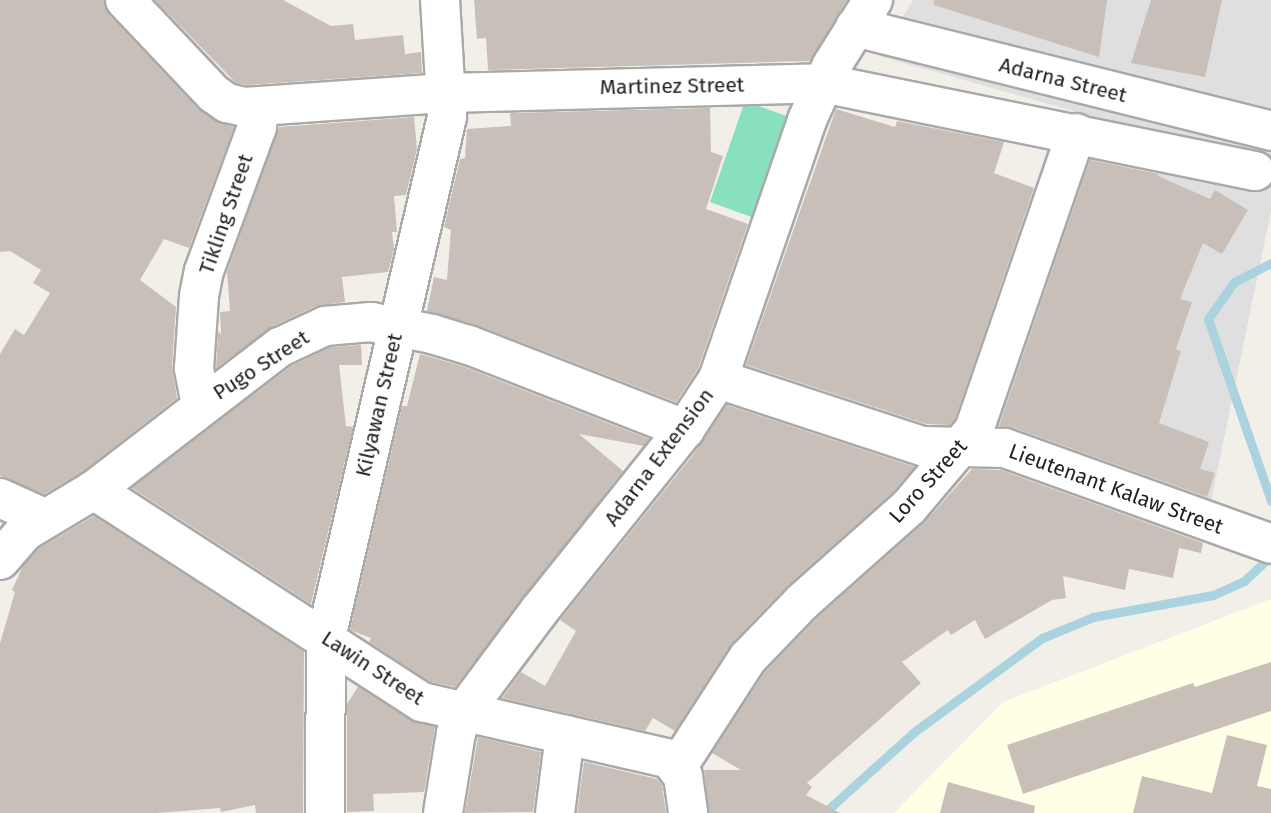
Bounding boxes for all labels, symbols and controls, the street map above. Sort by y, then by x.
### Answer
street label: Adarna Street [997,52,1129,108]
street label: Martinez Street [599,72,745,100]
street label: Tikling Street [194,151,258,277]
street label: Pugo Street [208,325,314,405]
street label: Kilyawan Street [350,331,408,479]
street label: Adarna Extension [599,383,719,531]
street label: Loro Street [884,434,972,528]
street label: Lieutenant Kalaw Street [1005,438,1227,540]
street label: Lawin Street [317,625,429,711]

